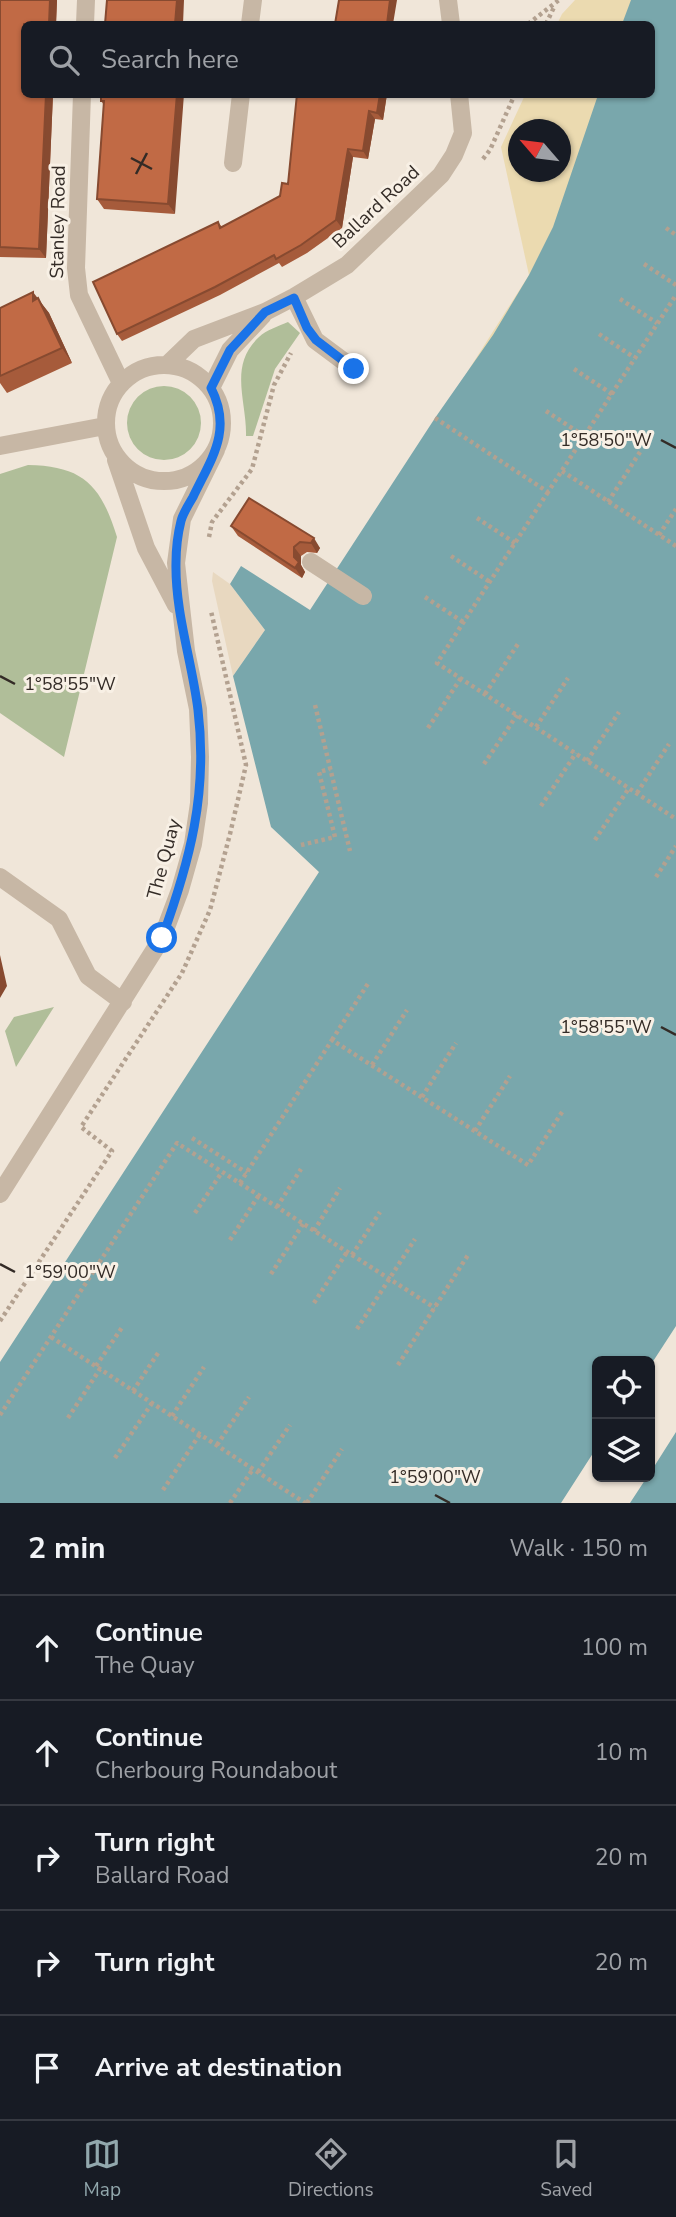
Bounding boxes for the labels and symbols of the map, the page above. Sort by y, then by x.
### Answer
north arrow [508,119,571,182]
street label: Ballard Road [327,160,425,254]
street label: Stanley Road [44,165,72,279]
route end [338,353,369,384]
text: 1°58'50"W [560,428,652,452]
text: 1°58'55"W [24,672,116,696]
street label: The Quay [141,816,187,902]
route start [146,922,177,953]
text: 1°58'55"W [560,1015,652,1039]
text: 1°59'00"W [24,1260,116,1284]
text: 1°59'00"W [389,1465,481,1489]

